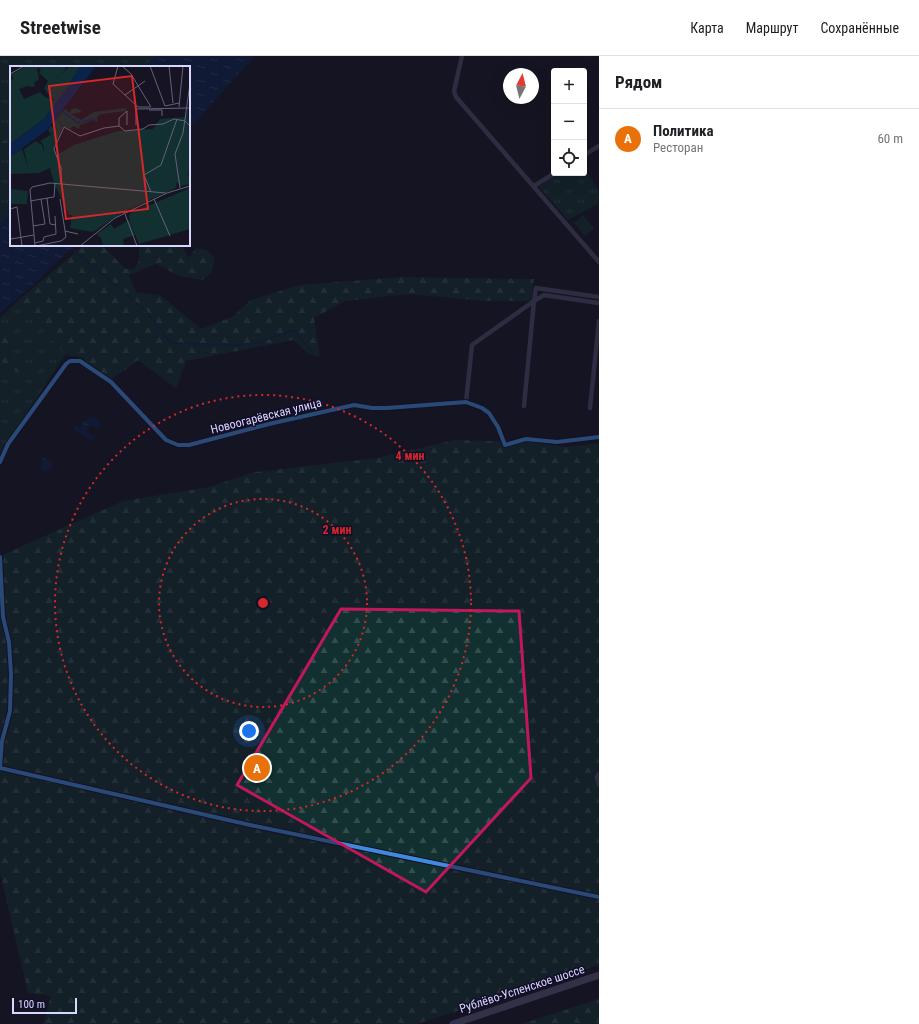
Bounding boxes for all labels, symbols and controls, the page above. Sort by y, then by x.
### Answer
text: Streetwise [20,16,101,39]
text: Карта [690,20,724,36]
text: Маршрут [746,20,798,36]
text: Сохранённые [820,20,899,36]
inset map [10,66,190,246]
north arrow [503,68,539,104]
map controls [551,68,587,176]
button: + [551,68,587,104]
text: Рядом [615,72,662,92]
button: − [551,104,587,140]
text: Политика [653,122,714,140]
text: A [624,131,632,146]
text: 60 m [877,131,903,146]
button: locate [551,140,587,176]
text: Ресторан [653,140,703,155]
street label: Новоогарёвская улица [209,395,323,437]
text: 4 мин [396,449,424,463]
text: 2 мин [323,523,351,537]
centre of rings [256,596,270,610]
your location [239,721,259,741]
pin: A [244,753,270,783]
street label: Рублёво-Успенское шоссе [458,962,587,1016]
scale bar [12,996,77,1015]
text: 100 m [18,998,45,1011]

